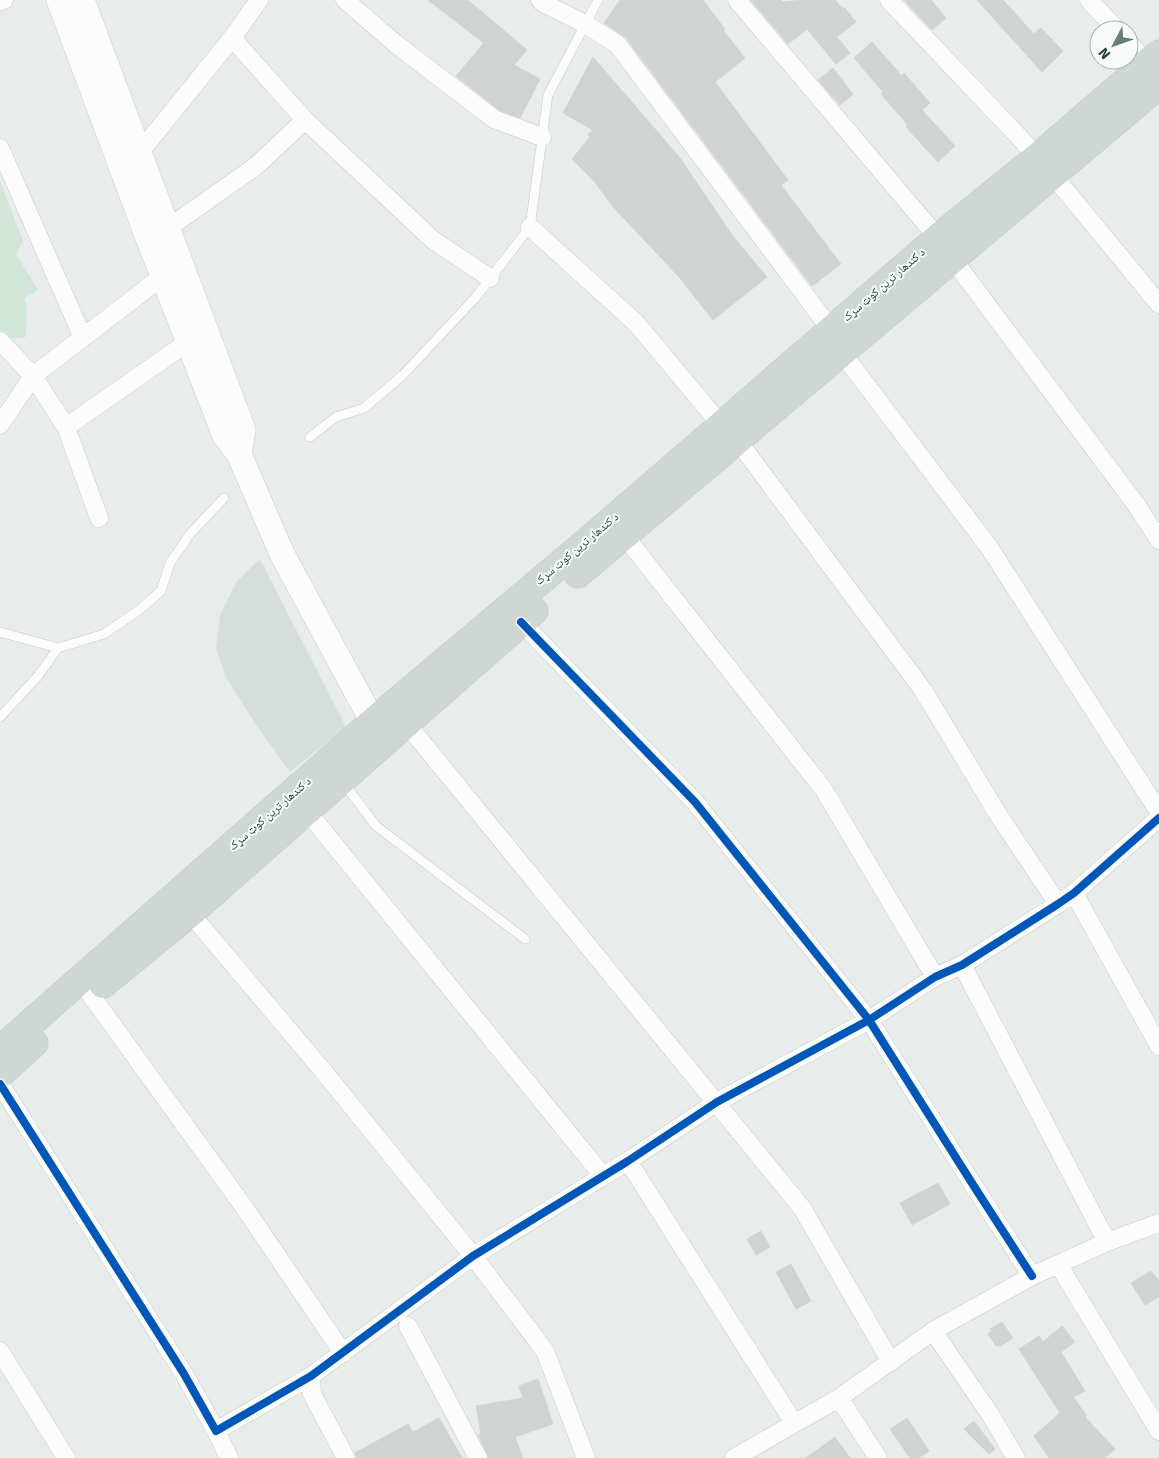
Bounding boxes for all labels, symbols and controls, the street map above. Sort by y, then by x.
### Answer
north arrow [1089,20,1139,70]
text: N [1095,44,1114,62]
street label: د کندهار ترين کوټ سړک [840,245,928,325]
street label: د کندهار ترين کوټ سړک [532,510,622,588]
street label: د کندهار ترين کوټ سړک [226,774,314,854]

